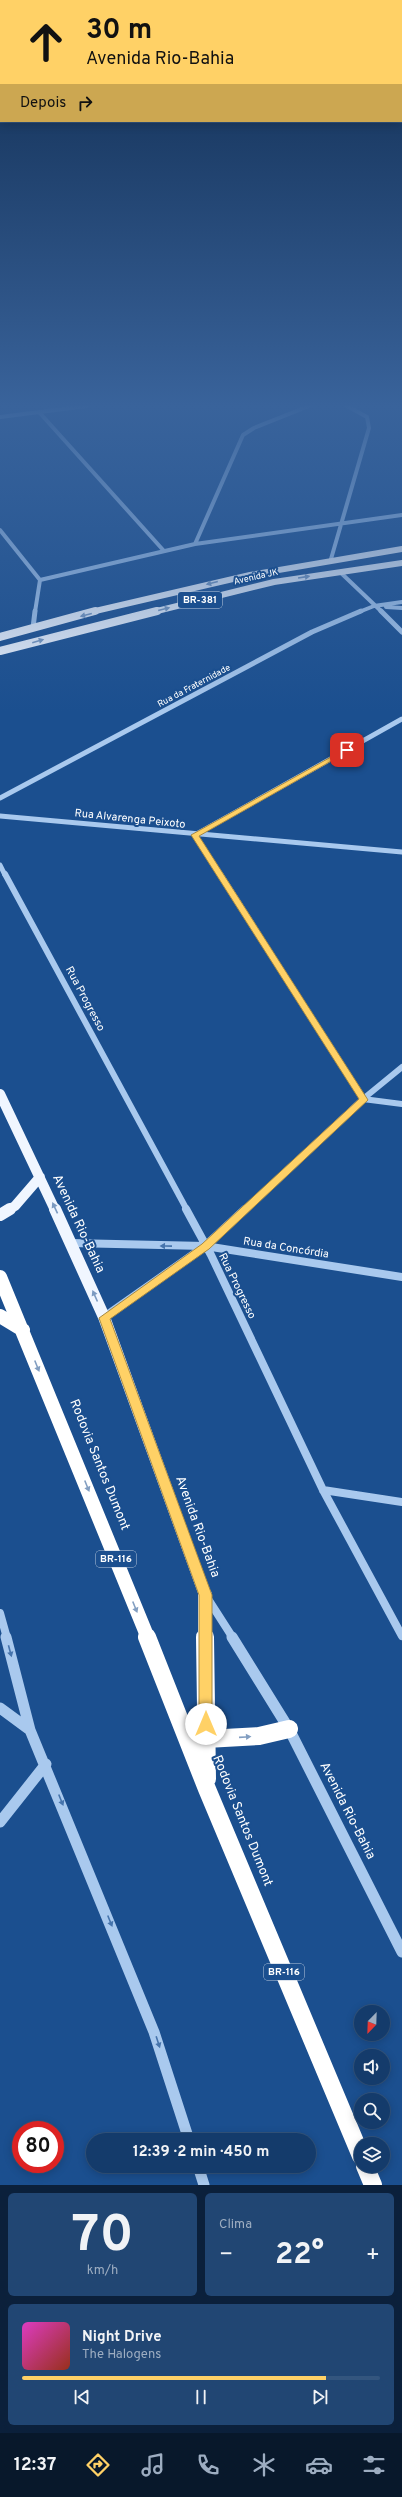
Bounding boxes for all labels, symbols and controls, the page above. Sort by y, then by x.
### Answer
text: 30 m [86,13,152,49]
icon: ahead [20,16,72,68]
text: Avenida Rio-Bahia [86,48,234,71]
icon: right [74,92,96,114]
text: Depois [20,94,66,113]
street label: Avenida JK [233,567,279,587]
one-way arrow [298,574,310,580]
one-way arrow [206,580,218,586]
road number: BR-381 [178,592,222,608]
one-way arrow [158,606,170,612]
one-way arrow [80,612,92,618]
one-way arrow [32,638,44,644]
street label: Rua da Fraternidade [156,662,232,710]
pin [330,733,364,767]
icon: arrive [336,739,358,761]
street label: Rua Alvarenga Peixoto [74,806,186,832]
street label: Rua Progresso [62,964,108,1034]
street label: Avenida Rio-Bahia [48,1172,108,1276]
one-way arrow [52,1202,58,1213]
street label: Rua da Concórdia [242,1234,330,1262]
one-way arrow [159,1243,172,1249]
street label: Rua Progresso [215,1251,259,1321]
one-way arrow [91,1290,97,1302]
one-way arrow [35,1360,41,1372]
street label: Rodovia Santos Dumont [65,1397,133,1533]
street label: Avenida Rio-Bahia [171,1474,223,1580]
one-way arrow [84,1481,90,1493]
road number: BR-116 [96,1551,136,1567]
one-way arrow [133,1601,139,1613]
one-way arrow [7,1645,13,1657]
position arrow [185,1703,227,1745]
one-way arrow [239,1733,251,1740]
street label: Rodovia Santos Dumont [208,1753,276,1889]
street label: Avenida Rio-Bahia [316,1760,378,1862]
one-way arrow [58,1795,64,1807]
one-way arrow [107,1915,113,1927]
road number: BR-116 [264,1964,304,1980]
north arrow [354,2005,390,2041]
map controls [354,2005,390,2173]
one-way arrow [155,2036,161,2048]
button: sound [354,2049,390,2085]
button: search [354,2093,390,2129]
speed limit sign: 80 [12,2121,64,2173]
button: layers [354,2137,390,2173]
text: 12:39 · 2 min · 450 m [133,2143,269,2162]
text: 70 [71,2204,134,2270]
text: Clima [219,2217,252,2233]
text: 22° [275,2237,324,2274]
text: − [219,2242,233,2269]
text: + [366,2242,380,2269]
text: km/h [87,2263,118,2279]
text: Night Drive [82,2328,162,2347]
text: The Halogens [82,2347,161,2363]
icon: previous [71,2386,93,2408]
icon: pause [190,2386,212,2408]
icon: next [309,2386,331,2408]
icon: directions [84,2451,112,2479]
icon: music [139,2451,167,2479]
icon: phone [194,2451,222,2479]
icon: climate [250,2451,278,2479]
icon: car [305,2451,333,2479]
icon: filters [360,2451,388,2479]
text: 12:37 [14,2454,56,2477]

